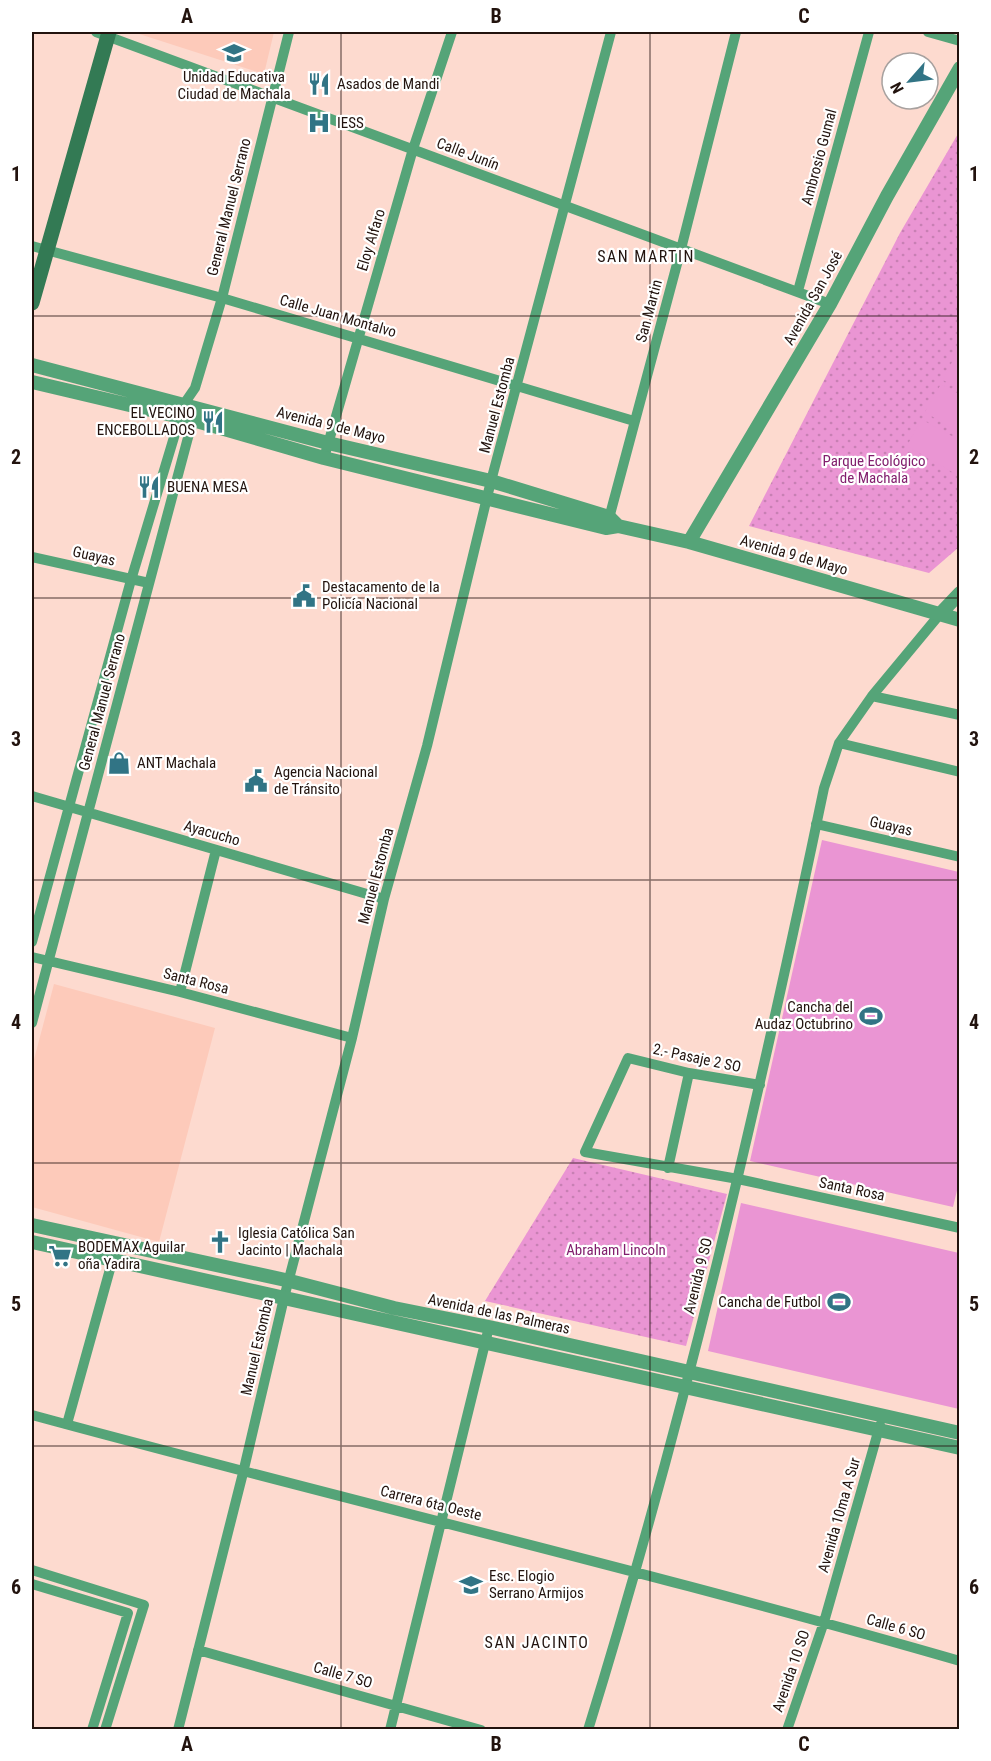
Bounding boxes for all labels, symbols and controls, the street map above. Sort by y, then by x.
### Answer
text: A [181,4,193,28]
text: B [490,4,502,28]
text: C [798,4,810,28]
school or university icon: Unidad Educativa Ciudad de Machala [221,40,247,66]
north arrow [880,51,940,111]
place label: Unidad Educativa Ciudad de Machala [177,68,291,103]
restaurant icon: Asados de Mandi [306,71,332,97]
place label: Asados de Mandi [337,75,440,93]
text: N [887,79,908,97]
street label: Ambrosio Gumal [798,107,840,207]
hospital icon: IESS [306,110,332,136]
place label: IESS [337,114,364,132]
street label: Calle Junín [434,134,502,174]
street label: General Manuel Serrano [203,136,255,278]
text: 1 [11,162,21,186]
text: 1 [969,162,979,186]
street label: Eloy Alfaro [353,207,389,273]
district label: SAN MARTIN [597,247,695,266]
street label: Avenida San José [780,248,846,348]
street label: San Martin [632,278,666,344]
street label: Calle Juan Montalvo [278,291,398,341]
street label: Manuel Estomba [476,355,518,455]
street label: Avenida 9 de Mayo [275,403,387,447]
place label: EL VECINO ENCEBOLLADOS [97,404,195,439]
restaurant icon: EL VECINO ENCEBOLLADOS [200,409,226,435]
text: 2 [11,445,21,469]
text: 2 [969,445,979,469]
park label: Parque Ecológico de Machala [822,452,926,487]
restaurant icon: BUENA MESA [136,474,162,500]
place label: BUENA MESA [167,478,248,496]
street label: Avenida 9 de Mayo [738,531,850,579]
street label: Guayas [71,542,117,570]
place label: Destacamento de la Policía Nacional [322,578,440,613]
public building icon: Destacamento de la Policía Nacional [291,583,317,609]
street label: General Manuel Serrano [75,632,129,772]
text: 3 [11,727,21,751]
text: 3 [969,727,979,751]
shop icon: ANT Machala [106,750,132,776]
place label: ANT Machala [137,754,216,772]
place label: Agencia Nacional de Tránsito [274,763,378,798]
public building icon: Agencia Nacional de Tránsito [243,768,269,794]
street label: Guayas [868,812,914,840]
street label: Ayacucho [182,816,242,850]
street label: Manuel Estomba [355,826,397,926]
street label: Santa Rosa [161,964,231,998]
place label: Cancha del Audaz Octubrino [755,998,853,1033]
sports icon: Cancha del Audaz Octubrino [858,1003,884,1029]
text: 4 [11,1010,21,1034]
text: 4 [969,1010,979,1034]
street label: 2.- Pasaje 2 SO [651,1040,743,1076]
street label: Santa Rosa [817,1173,887,1205]
place label: Iglesia Católica San Jacinto | Machala [238,1224,355,1259]
church icon: Iglesia Católica San Jacinto | Machala [207,1229,233,1255]
street label: Avenida 9 SO [680,1236,716,1316]
place label: BODEMAX Aguilar oña Yadira [78,1238,185,1273]
park label: Abraham Lincoln [566,1241,666,1259]
supermarket icon: BODEMAX Aguilar oña Yadira [47,1243,73,1269]
sports icon: Cancha de Futbol [826,1289,852,1315]
street label: Avenida de las Palmeras [426,1290,572,1338]
text: 5 [11,1292,21,1316]
text: 5 [969,1292,979,1316]
place label: Cancha de Futbol [718,1293,821,1311]
street label: Manuel Estomba [237,1297,277,1397]
street label: Avenida 10ma A Sur [814,1455,864,1575]
street label: Carrera 6ta Oeste [379,1482,483,1524]
place label: Esc. Elogio Serrano Armijos [489,1567,584,1602]
school or university icon: Esc. Elogio Serrano Armijos [458,1572,484,1598]
text: 6 [11,1575,21,1599]
text: 6 [969,1575,979,1599]
street label: Calle 6 SO [864,1610,928,1644]
street label: Avenida 10 SO [769,1628,813,1714]
district label: SAN JACINTO [485,1633,589,1652]
street label: Calle 7 SO [311,1658,375,1692]
text: A [181,1732,193,1756]
text: B [490,1732,502,1756]
text: C [798,1732,810,1756]

